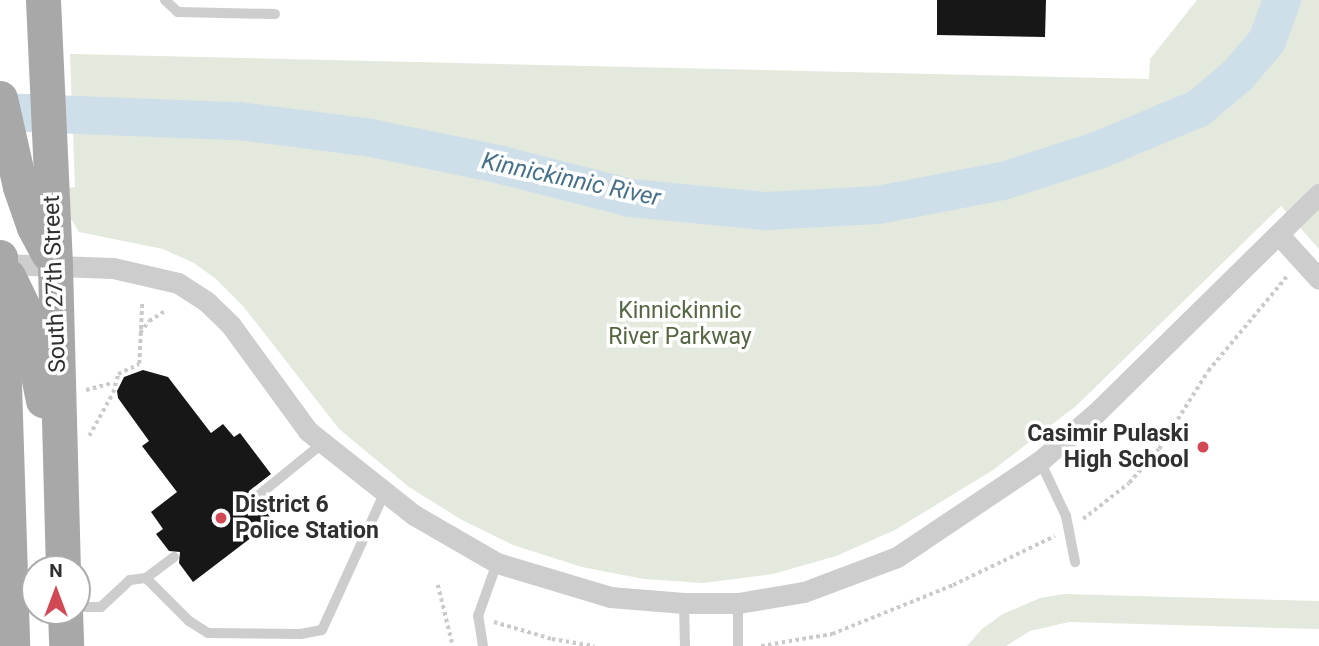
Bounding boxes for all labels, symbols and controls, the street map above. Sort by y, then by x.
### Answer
water label: Kinnickinnic River [479,147,663,213]
street label: South 27th Street [38,195,72,373]
park label: Kinnickinnic River Parkway [608,297,752,351]
place label: Casimir Pulaski High School [1027,420,1189,474]
marker: Casimir Pulaski High School [1195,439,1211,455]
place label: District 6 Police Station [235,491,379,545]
marker: District 6 Police Station [213,510,229,526]
north arrow [21,555,91,625]
text: N [49,559,63,582]

